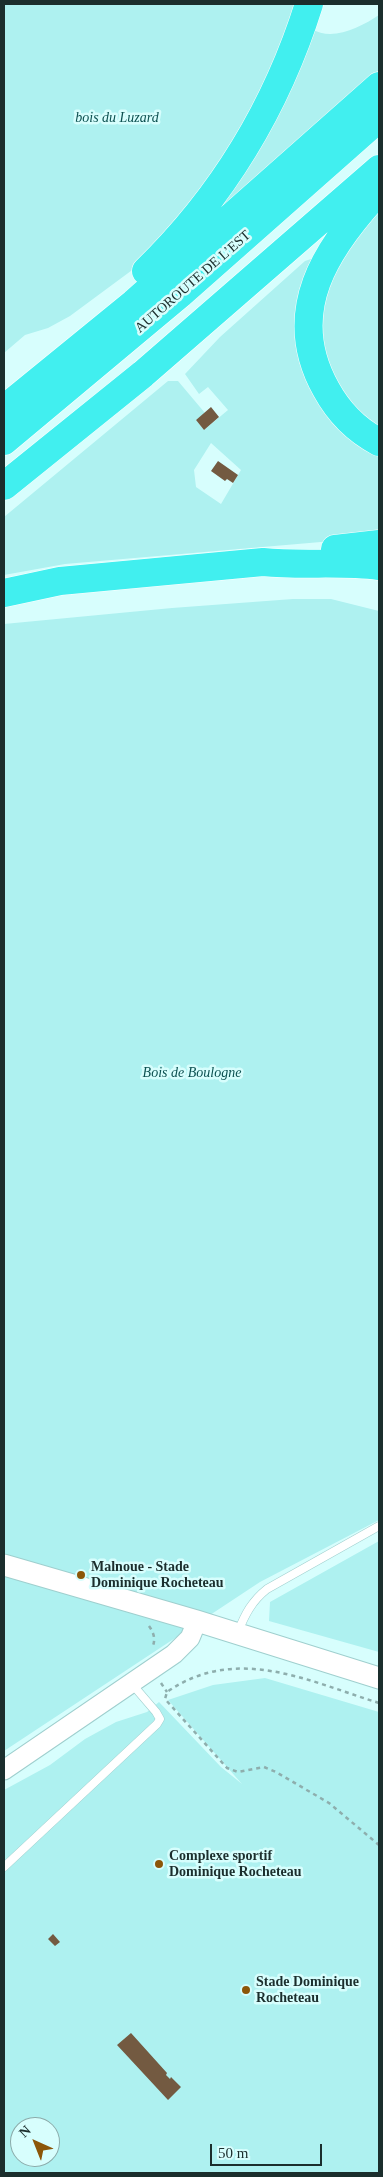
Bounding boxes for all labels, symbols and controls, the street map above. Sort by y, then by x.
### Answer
park label: bois du Luzard [75,110,159,126]
street label: AUTOROUTE DE L’EST [132,227,254,337]
park label: Bois de Boulogne [143,1065,241,1081]
place label: Malnoue - Stade Dominique Rocheteau [91,1559,224,1591]
marker: Malnoue - Stade Dominique Rocheteau [75,1569,87,1581]
place label: Complexe sportif Dominique Rocheteau [169,1848,302,1880]
marker: Complexe sportif Dominique Rocheteau [153,1858,165,1870]
place label: Stade Dominique Rocheteau [256,1974,359,2006]
marker: Stade Dominique Rocheteau [240,1984,252,1996]
north arrow [10,2117,60,2167]
text: N [16,2123,34,2140]
scale bar [213,2134,326,2166]
text: 50 m [218,2145,248,2161]

